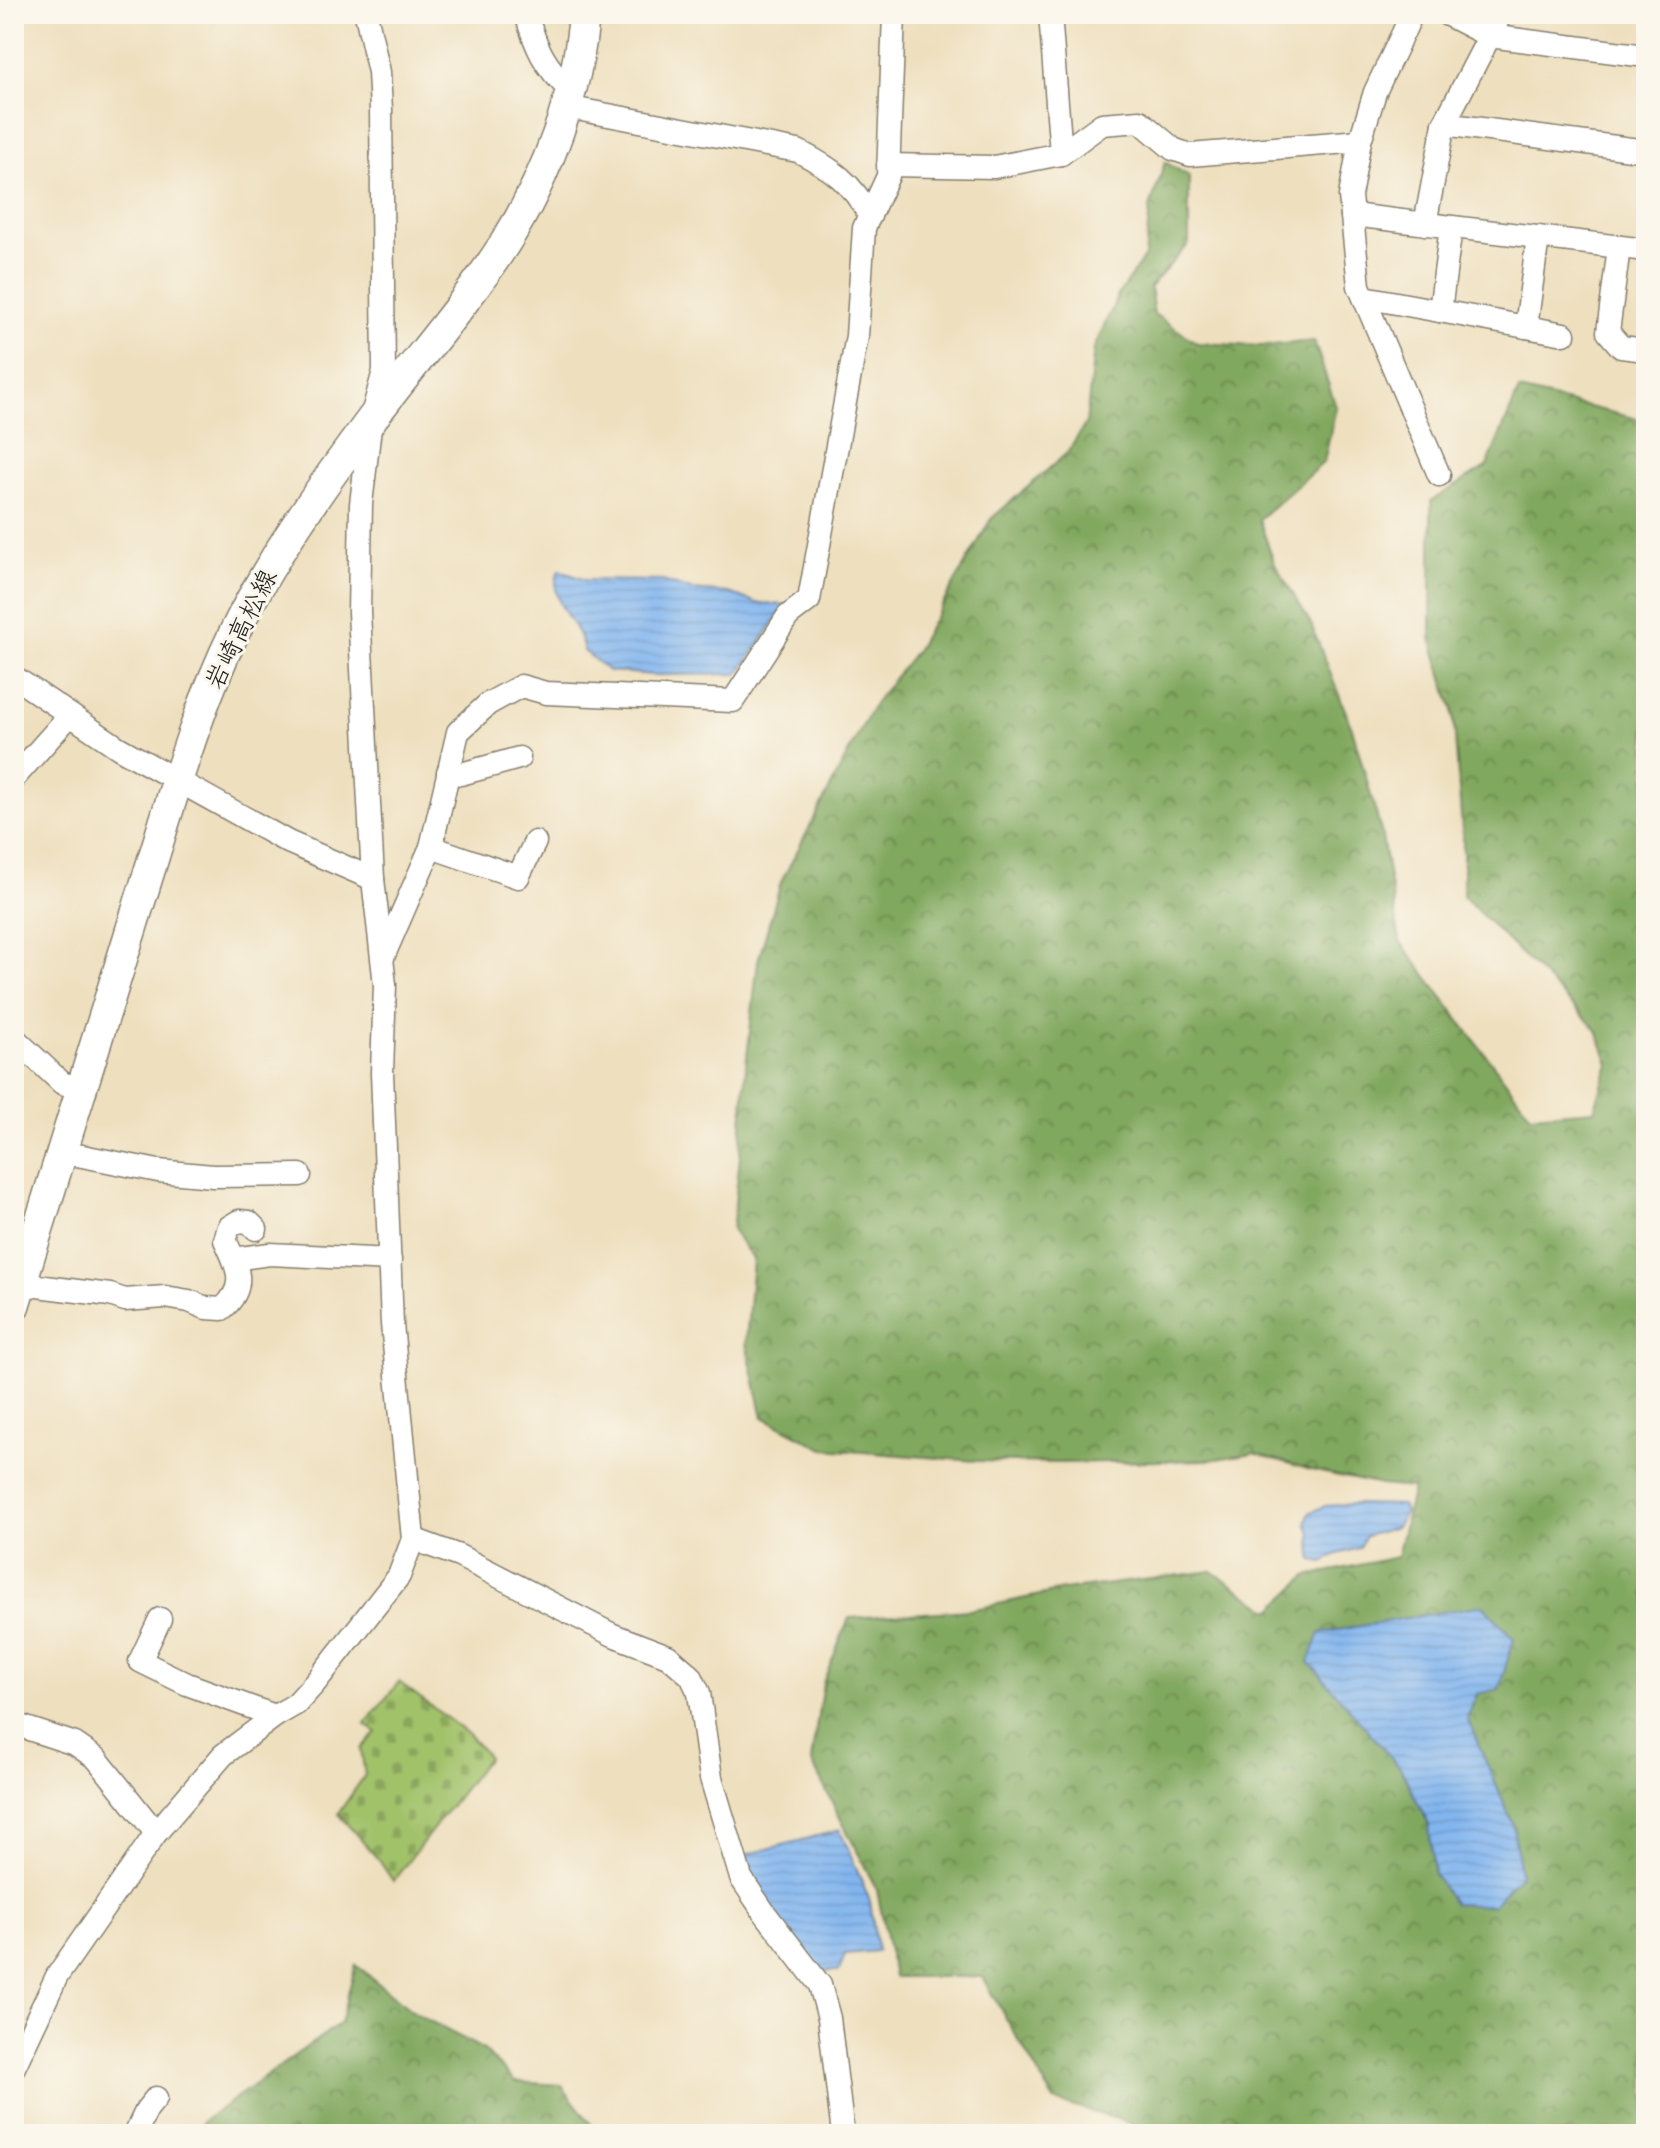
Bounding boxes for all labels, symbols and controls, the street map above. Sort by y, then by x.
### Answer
street label: 岩崎高松線 [196,563,284,695]

